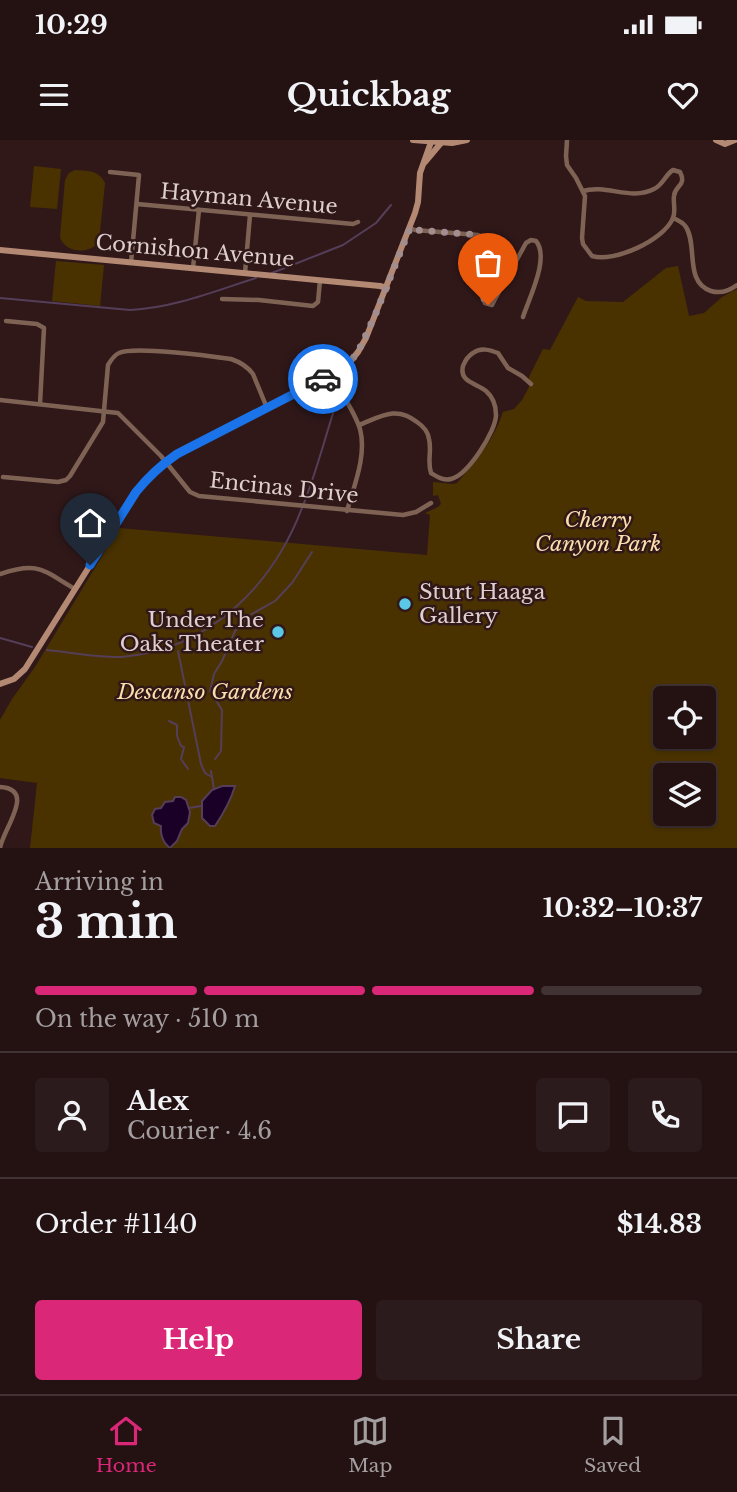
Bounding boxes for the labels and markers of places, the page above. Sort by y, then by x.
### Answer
pin [458,233,518,305]
pin [60,493,120,565]
place label: Sturt Haaga Gallery [419,579,546,629]
marker: Sturt Haaga Gallery [397,596,413,612]
place label: Under The Oaks Theater [120,607,264,657]
marker: Under The Oaks Theater [270,624,286,640]

